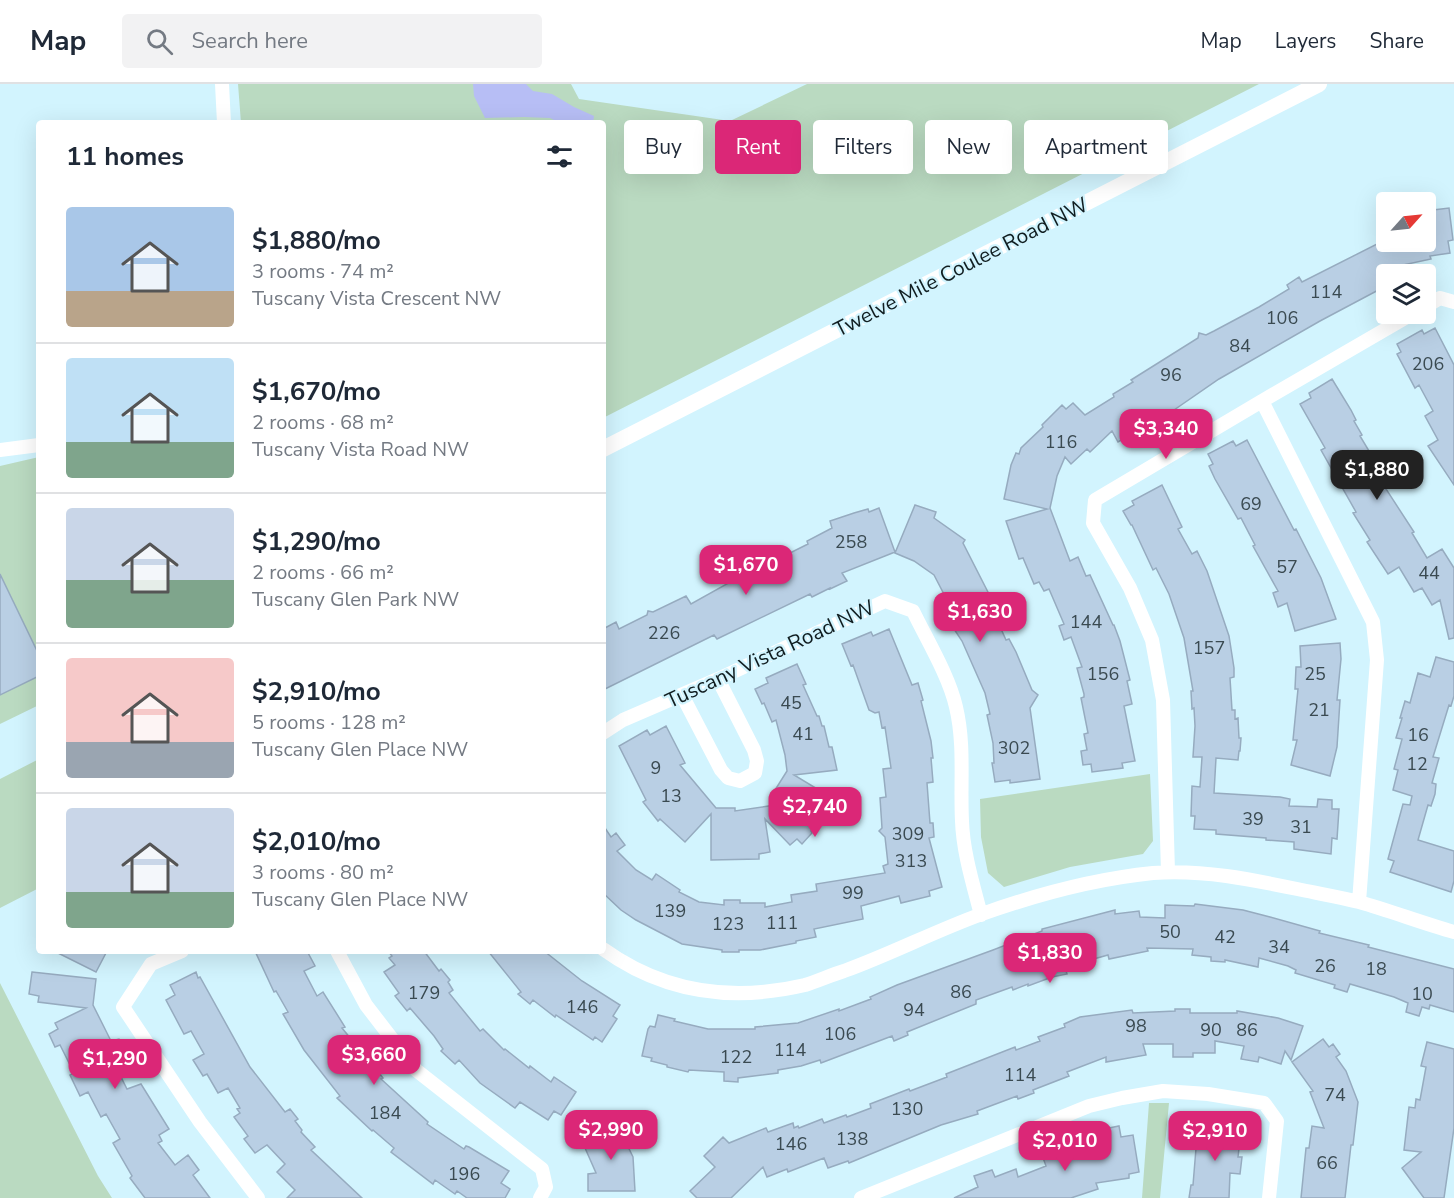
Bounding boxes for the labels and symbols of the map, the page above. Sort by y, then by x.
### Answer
street label: Twelve Mile Coulee Road NW [829,190,1093,344]
north arrow [1376,192,1436,252]
house number: 114 [1310,280,1342,304]
house number: 106 [1266,306,1298,330]
house number: 84 [1229,334,1251,358]
house number: 206 [1412,352,1444,376]
house number: 96 [1160,363,1182,387]
pin: $3,340 [1117,409,1215,460]
house number: 116 [1045,430,1077,454]
pin: $1,880 [1328,450,1426,501]
house number: 69 [1240,492,1262,516]
house number: 258 [835,530,867,554]
pin: $1,670 [697,545,795,596]
house number: 57 [1276,555,1298,579]
house number: 44 [1418,561,1440,585]
pin: $1,630 [931,592,1029,643]
street label: Tuscany Vista Road NW [661,593,879,715]
house number: 144 [1070,610,1102,634]
house number: 226 [648,621,680,645]
house number: 157 [1193,636,1225,660]
house number: 156 [1087,662,1119,686]
house number: 25 [1304,662,1326,686]
house number: 45 [780,691,802,715]
house number: 21 [1308,698,1330,722]
house number: 41 [792,722,814,746]
house number: 16 [1407,723,1429,747]
house number: 302 [998,736,1030,760]
house number: 12 [1406,752,1428,776]
house number: 9 [651,756,661,780]
house number: 13 [660,784,682,808]
pin: $2,740 [766,787,864,838]
house number: 39 [1242,807,1264,831]
house number: 31 [1290,815,1312,839]
house number: 309 [892,822,924,846]
house number: 313 [895,849,927,873]
house number: 99 [842,881,864,905]
house number: 139 [654,899,686,923]
house number: 111 [766,911,798,935]
house number: 123 [712,912,744,936]
house number: 50 [1159,920,1181,944]
house number: 42 [1214,925,1236,949]
pin: $1,830 [1001,933,1099,984]
house number: 34 [1268,935,1290,959]
house number: 26 [1314,954,1336,978]
house number: 18 [1365,957,1387,981]
house number: 86 [950,980,972,1004]
house number: 179 [408,981,440,1005]
house number: 10 [1411,982,1433,1006]
house number: 146 [566,995,598,1019]
house number: 94 [903,998,925,1022]
house number: 98 [1125,1014,1147,1038]
house number: 90 [1200,1018,1222,1042]
house number: 86 [1236,1018,1258,1042]
house number: 106 [824,1022,856,1046]
pin: $3,660 [325,1035,423,1086]
house number: 114 [774,1038,806,1062]
pin: $1,290 [66,1039,164,1090]
house number: 122 [720,1045,752,1069]
house number: 114 [1004,1063,1036,1087]
house number: 74 [1324,1083,1346,1107]
house number: 130 [891,1097,923,1121]
house number: 184 [369,1101,401,1125]
pin: $2,990 [562,1110,660,1161]
pin: $2,910 [1166,1111,1264,1162]
pin: $2,010 [1016,1121,1114,1172]
house number: 138 [836,1127,868,1151]
house number: 146 [775,1132,807,1156]
house number: 66 [1316,1151,1338,1175]
house number: 196 [448,1162,480,1186]

